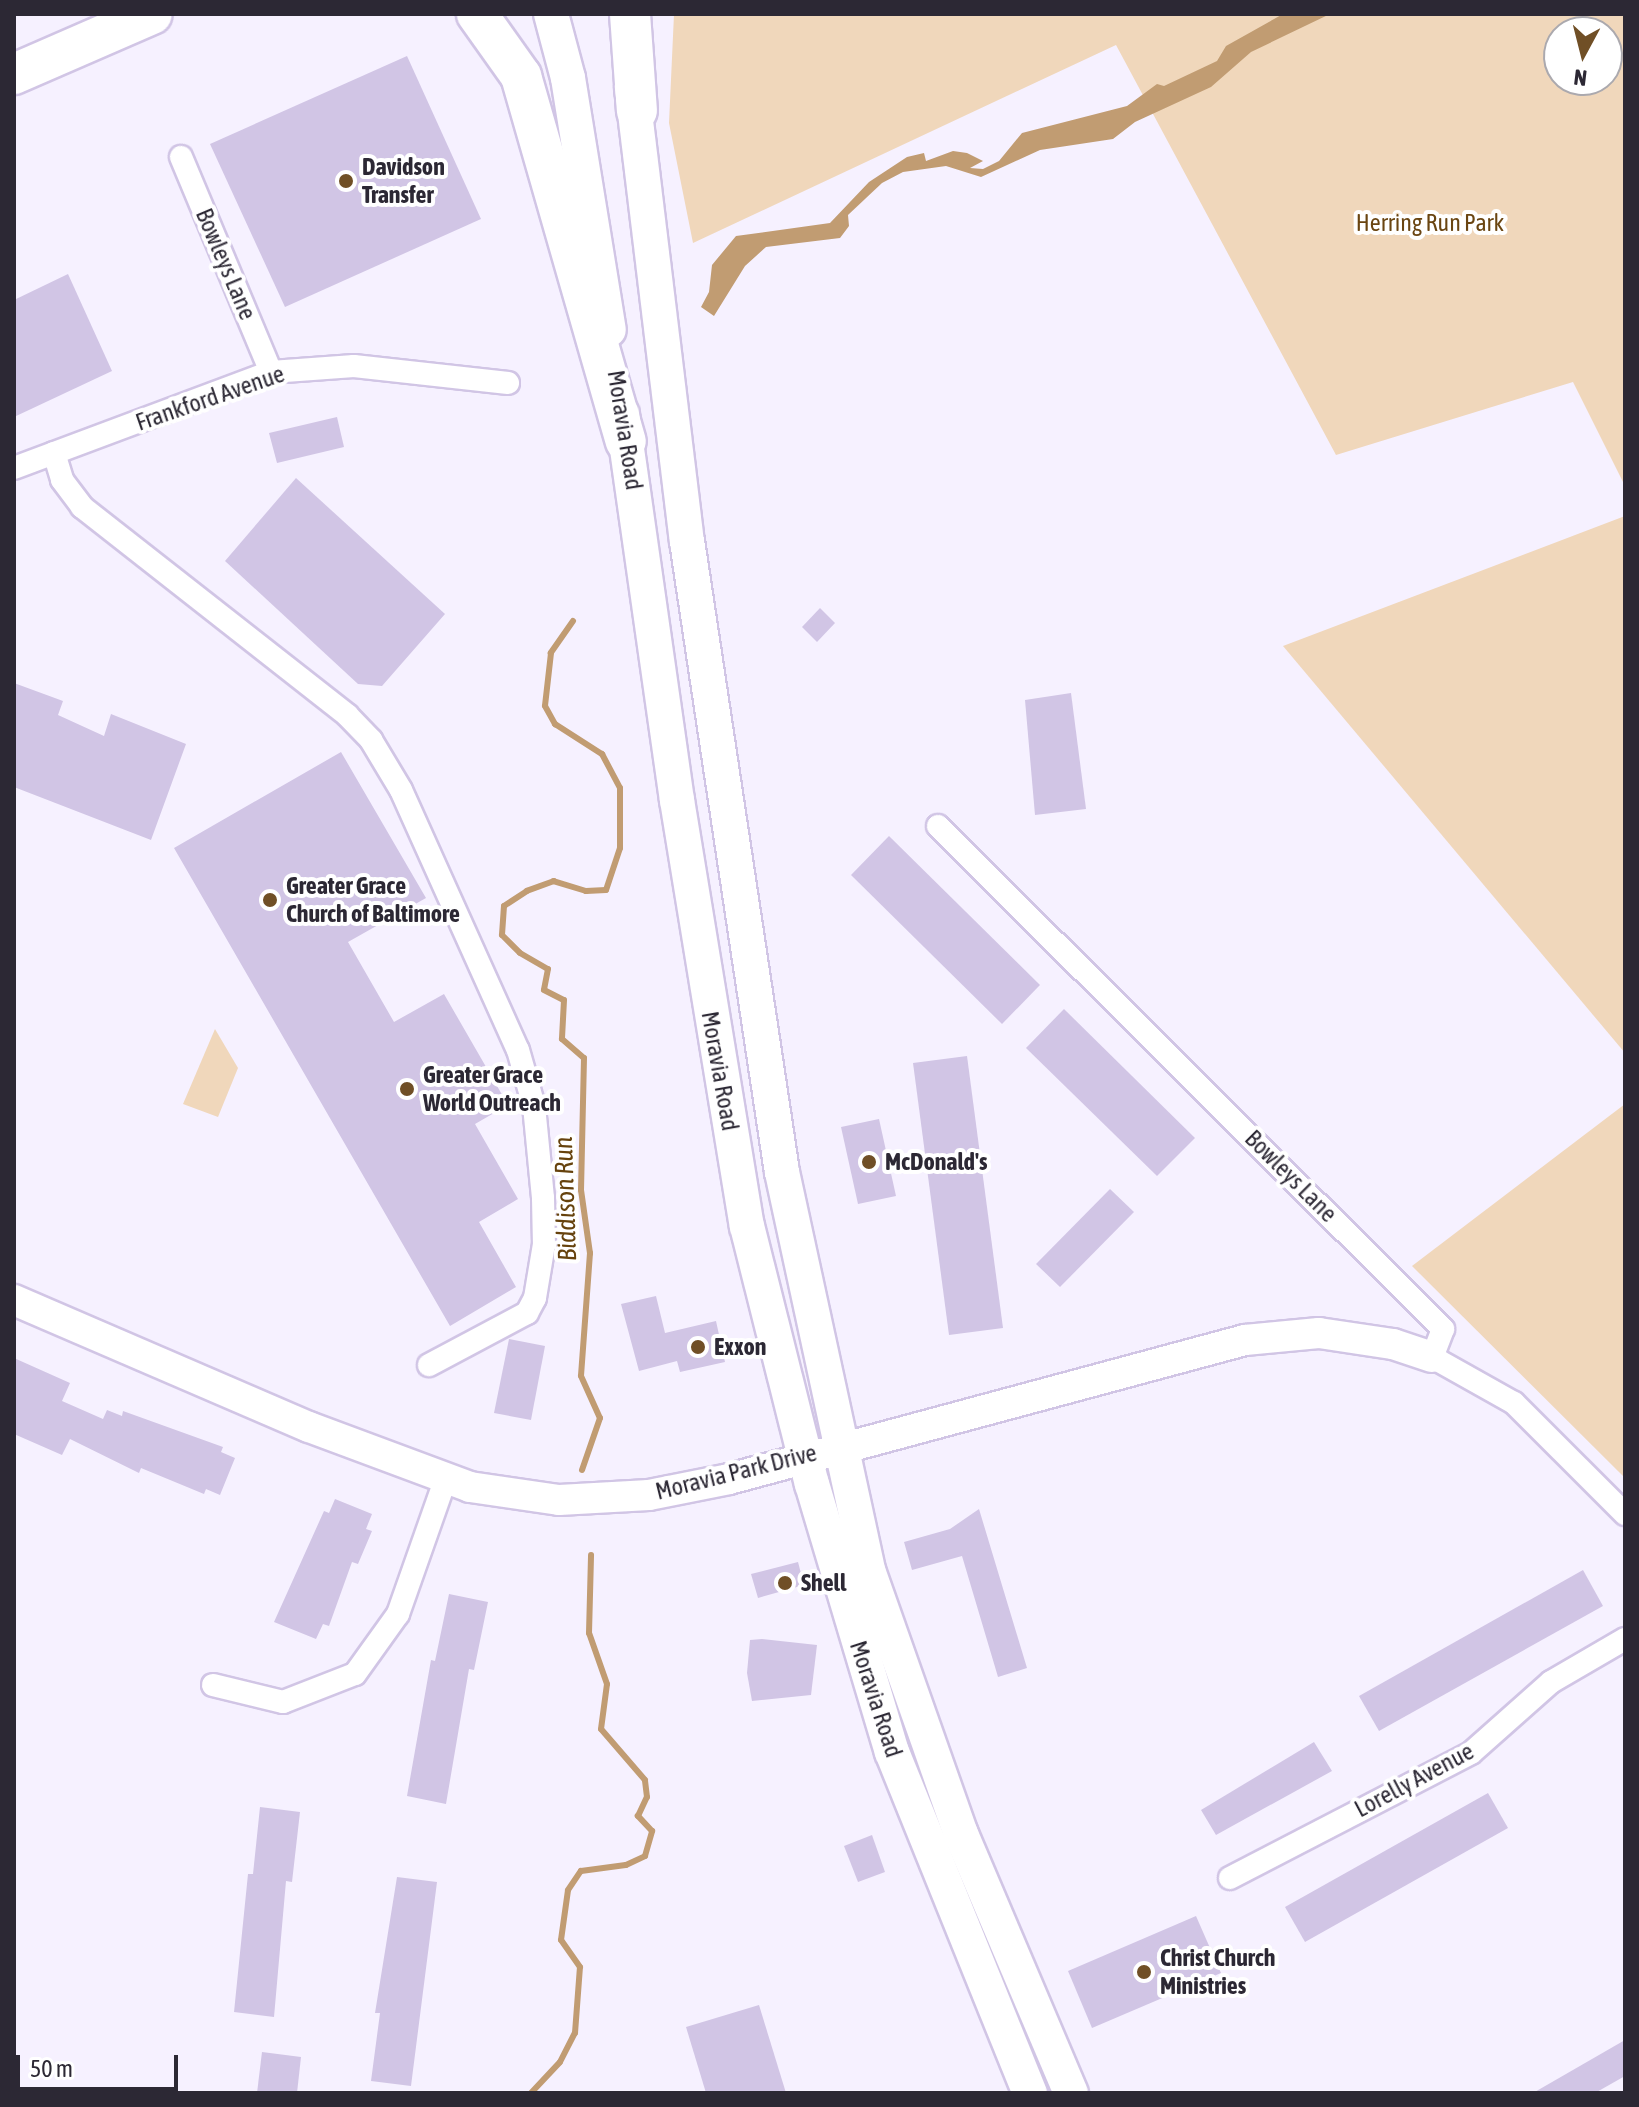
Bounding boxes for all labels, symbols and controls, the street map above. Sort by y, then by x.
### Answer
north arrow [1543,16,1623,96]
text: N [1572,64,1588,92]
place label: Davidson Transfer [362,153,445,209]
marker: Davidson Transfer [337,172,355,190]
street label: Bowleys Lane [190,204,262,324]
park label: Herring Run Park [1356,209,1504,237]
street label: Frankford Avenue [132,359,288,437]
street label: Moravia Road [601,368,649,492]
place label: Greater Grace Church of Baltimore [286,872,460,928]
marker: Greater Grace Church of Baltimore [261,891,279,909]
street label: Moravia Road [695,1009,745,1133]
place label: Greater Grace World Outreach [423,1061,561,1117]
marker: Greater Grace World Outreach [398,1080,416,1098]
street label: Bowleys Lane [1239,1124,1343,1228]
water label: Biddison Run [548,1136,584,1262]
place label: McDonald's [885,1148,987,1176]
marker: McDonald's [860,1153,878,1171]
place label: Exxon [714,1333,766,1361]
marker: Exxon [689,1338,707,1356]
street label: Moravia Park Drive [653,1438,819,1506]
place label: Shell [801,1569,846,1597]
marker: Shell [776,1574,794,1592]
street label: Moravia Road [844,1637,908,1761]
street label: Lorelly Avenue [1350,1737,1478,1823]
place label: Christ Church Ministries [1160,1944,1275,2000]
marker: Christ Church Ministries [1135,1963,1153,1981]
scale bar [20,2039,182,2089]
text: 50 m [30,2055,73,2082]

